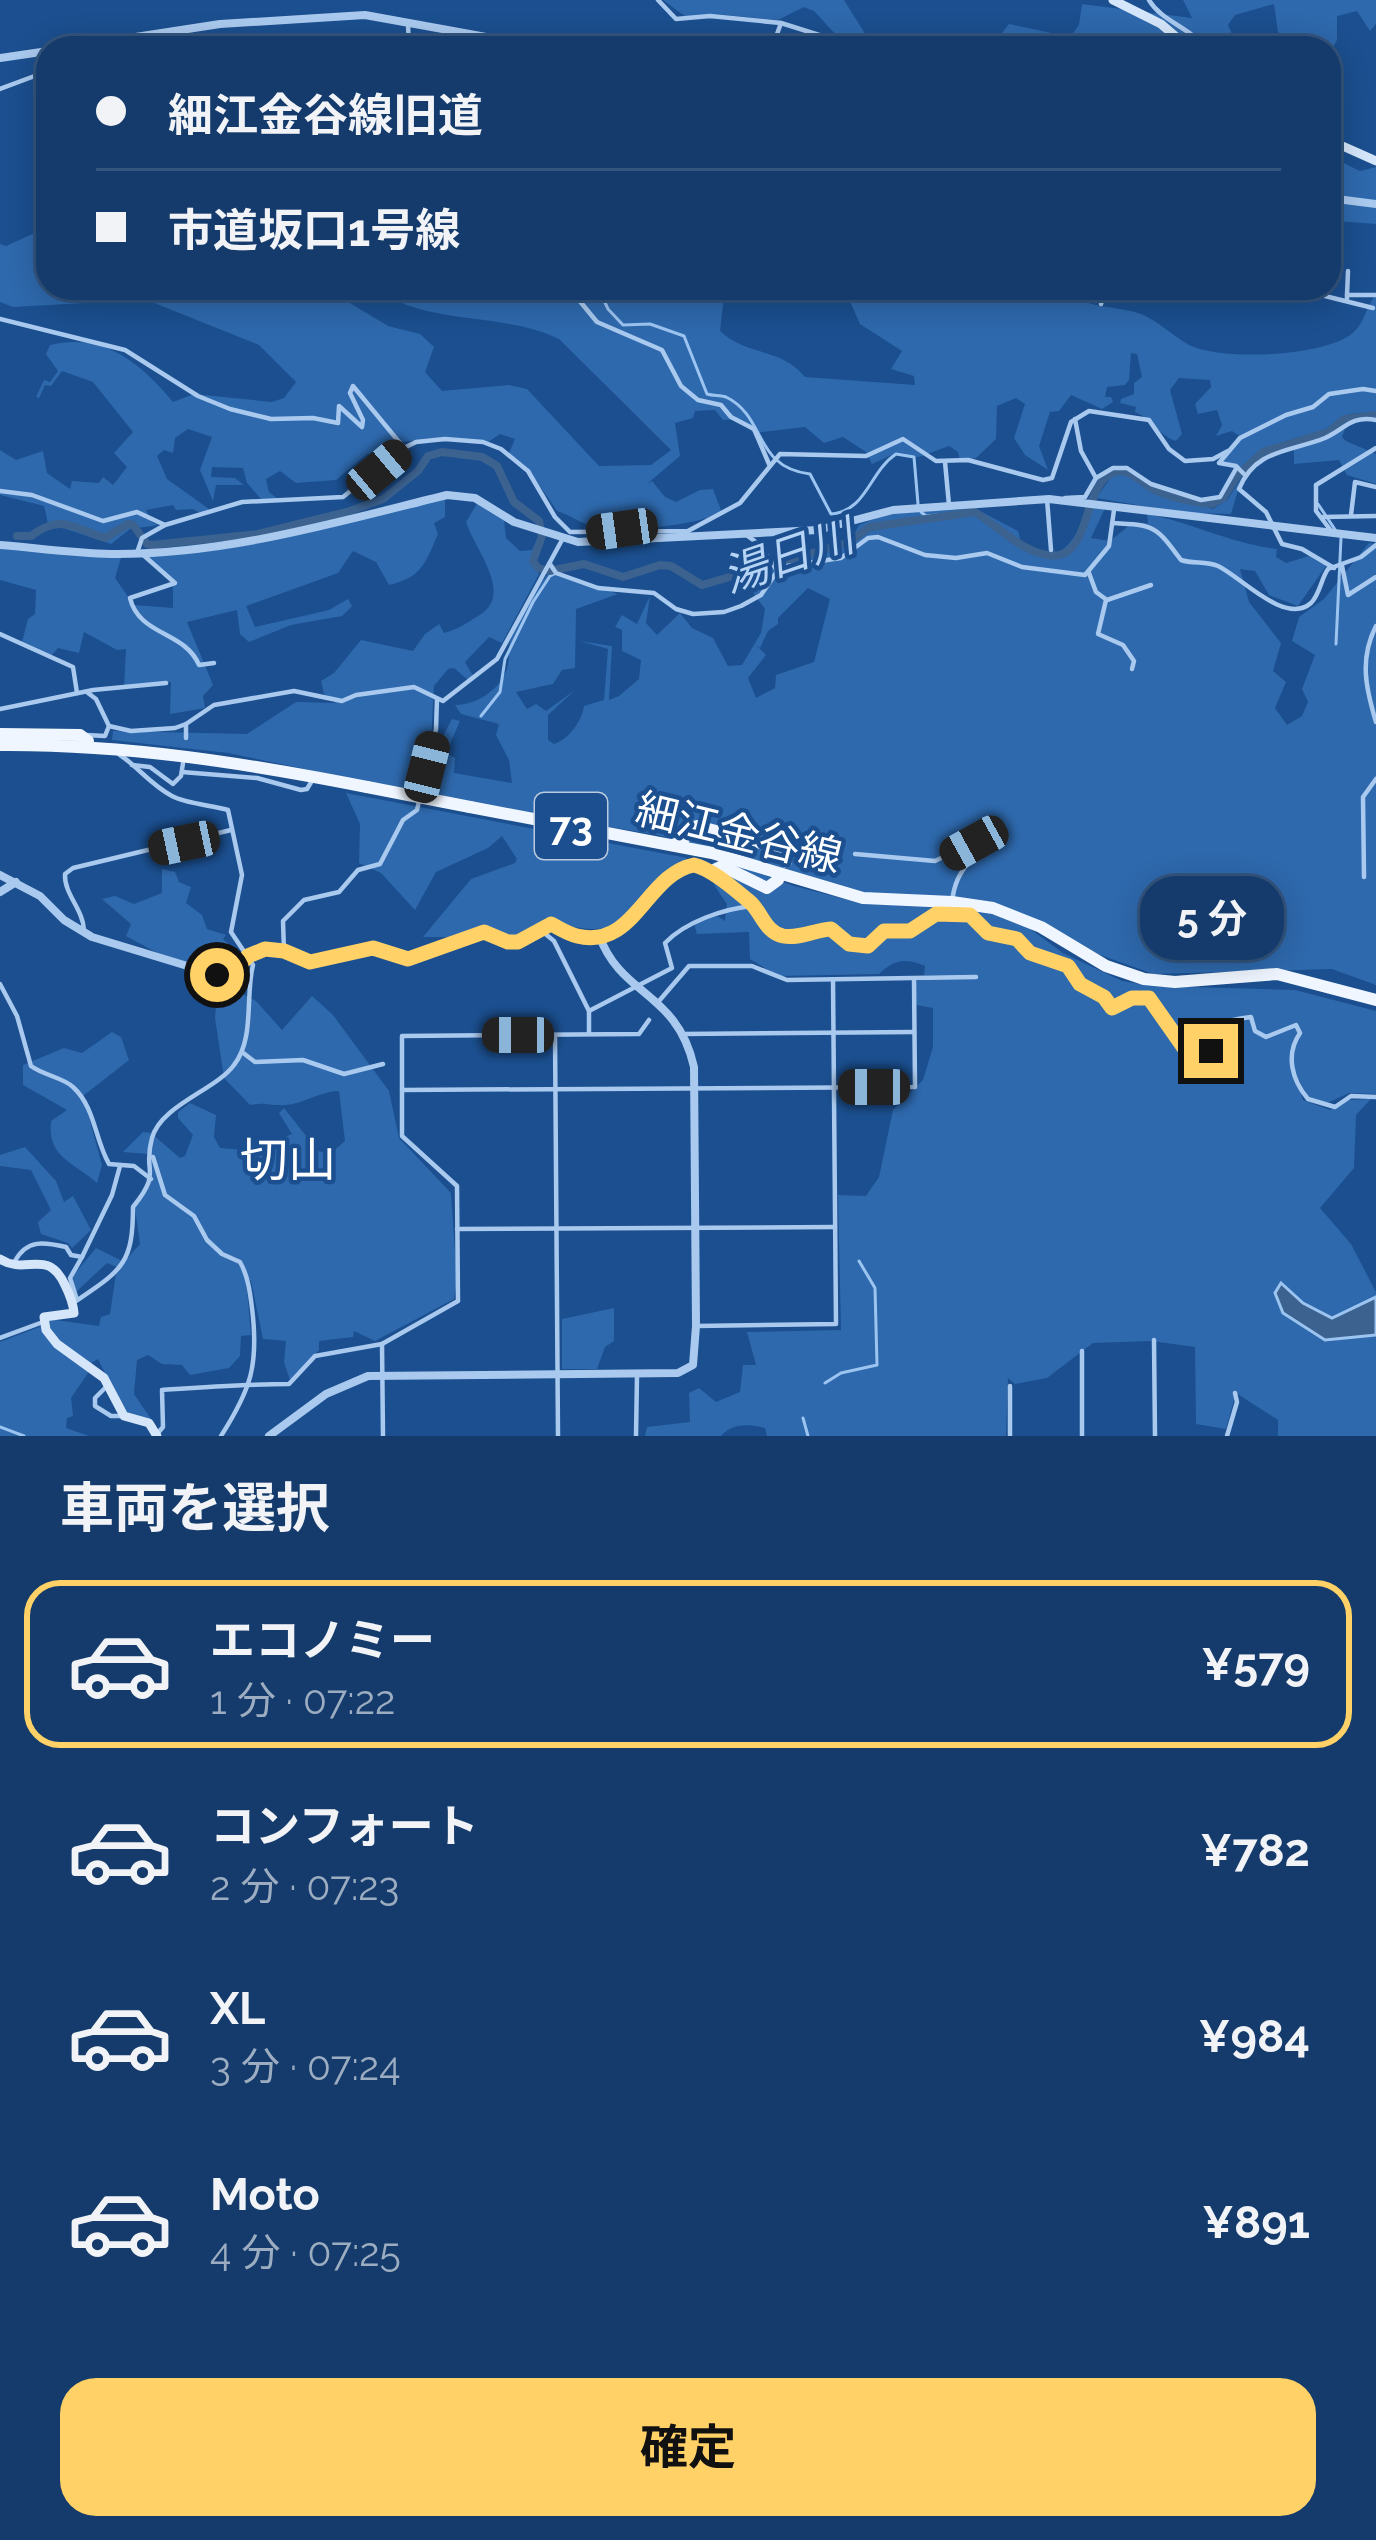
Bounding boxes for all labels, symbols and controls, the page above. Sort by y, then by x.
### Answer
text: 細江金谷線旧道 [168,89,483,142]
text: 市道坂口1号線 [168,204,460,257]
car [340,433,418,507]
car [584,506,660,552]
water label: 湯日川 [716,508,864,603]
car [401,728,453,806]
street label: 細江金谷線 [631,784,847,882]
road number: 73 [535,793,607,859]
car [934,810,1014,876]
car [145,818,223,868]
callout: 5 分 [1139,877,1283,961]
text: 5 分 [1177,895,1247,941]
route start [190,948,244,1002]
car [482,1017,554,1053]
route end [1184,1024,1238,1078]
car [838,1069,910,1105]
district label: 切山 [240,1132,336,1188]
text: 車両を選択 [60,1476,330,1540]
icon: car [66,1610,174,1718]
text: エコノミー [210,1614,435,1667]
text: ¥579 [1201,1638,1310,1691]
text: 1 分 · 07:22 [210,1677,395,1723]
icon: car [66,1796,174,1904]
text: コンフォート [210,1800,479,1853]
text: ¥782 [1200,1824,1310,1877]
text: 2 分 · 07:23 [210,1863,399,1909]
icon: car [66,1982,174,2090]
text: XL [210,1982,265,2035]
text: ¥984 [1199,2010,1310,2063]
text: 3 分 · 07:24 [210,2043,400,2089]
icon: car [66,2168,174,2276]
text: Moto [210,2168,320,2221]
text: ¥891 [1202,2196,1310,2249]
text: 4 分 · 07:25 [210,2229,401,2275]
button: 確定 [60,2378,1316,2516]

